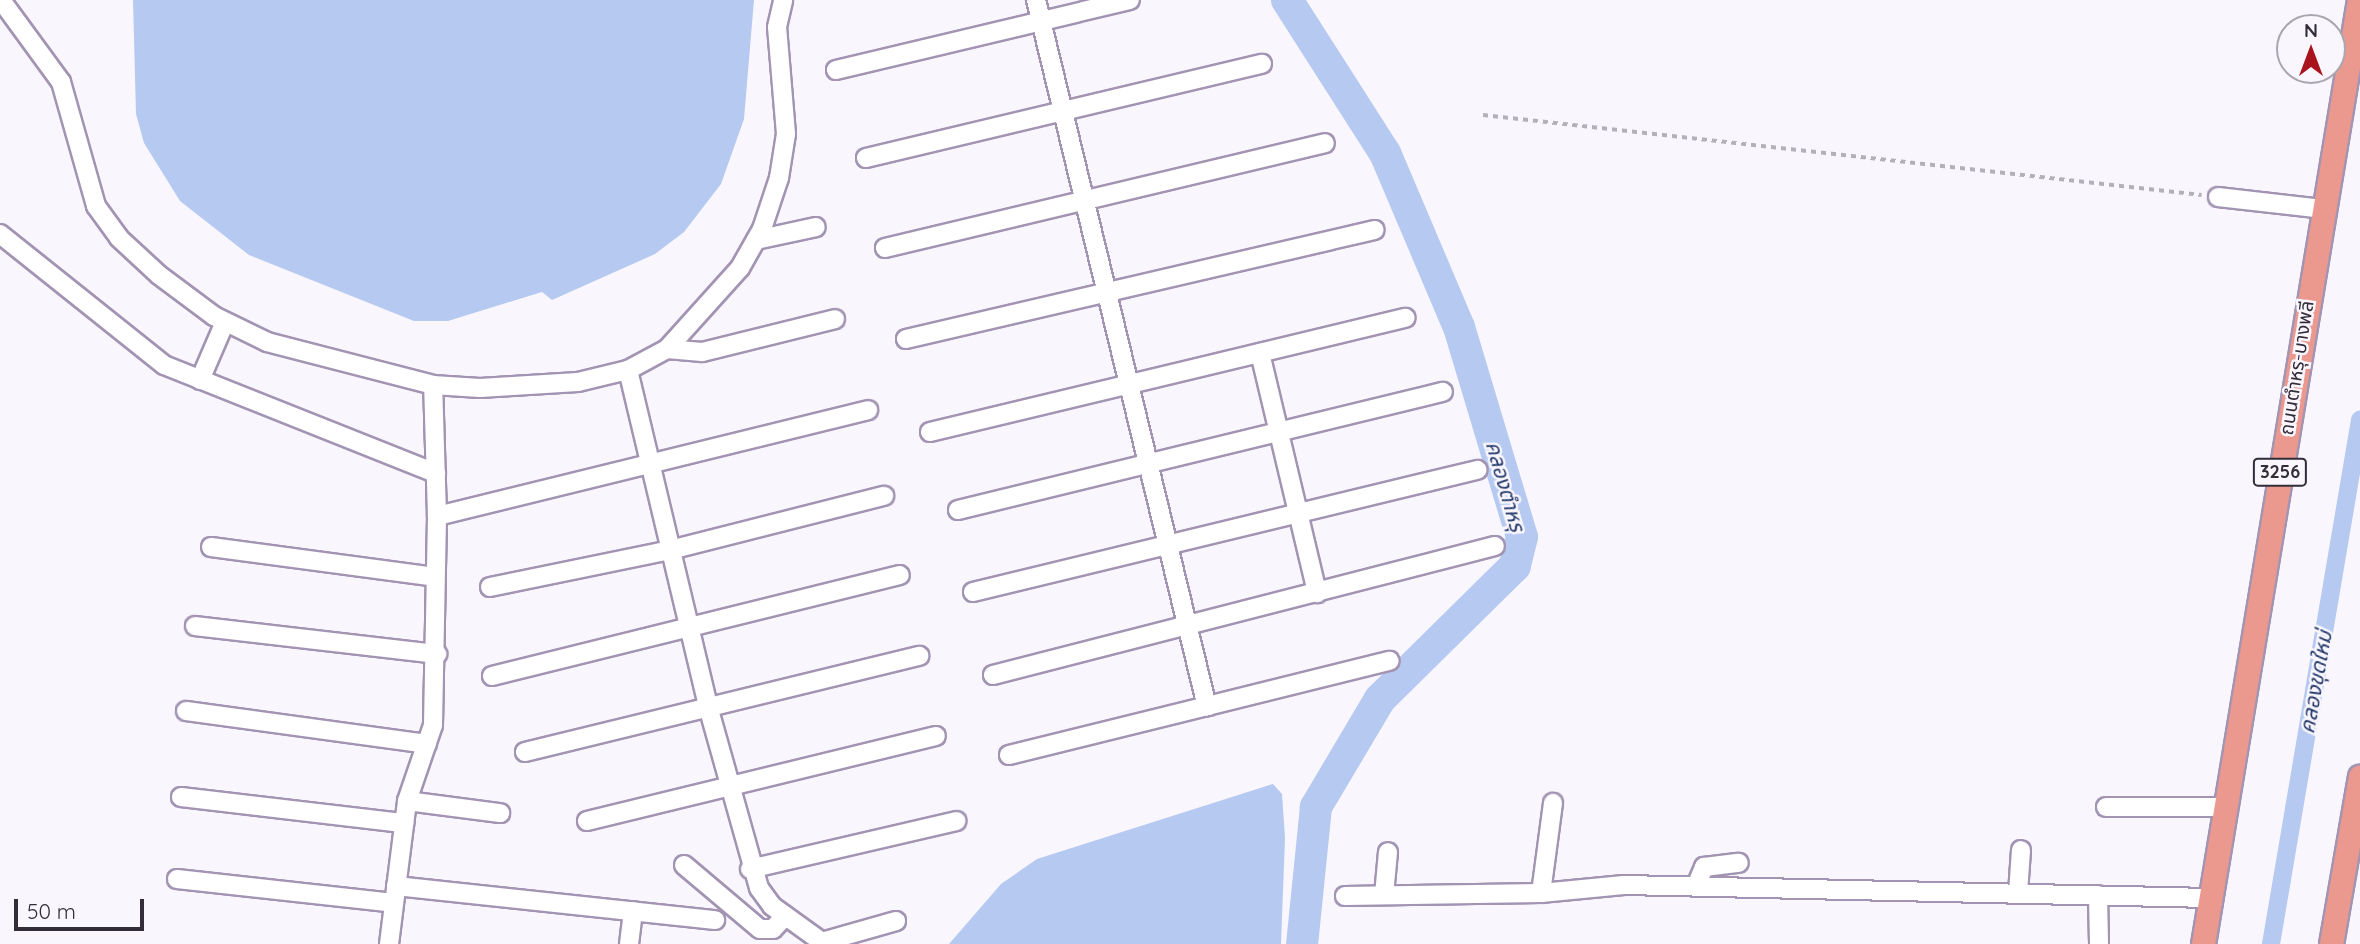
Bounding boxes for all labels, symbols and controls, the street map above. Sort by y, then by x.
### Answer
north arrow [2276,14,2346,84]
text: N [2304,18,2318,42]
street label: ถนนตำหรุ-บางพลี [2275,299,2319,437]
water label: คลองตำหรุ [1481,438,1531,534]
road number: 3256 [2252,458,2308,486]
water label: คลองขุดใหม่ [2294,629,2336,735]
scale bar [18,884,147,928]
text: 50 m [27,898,76,924]

